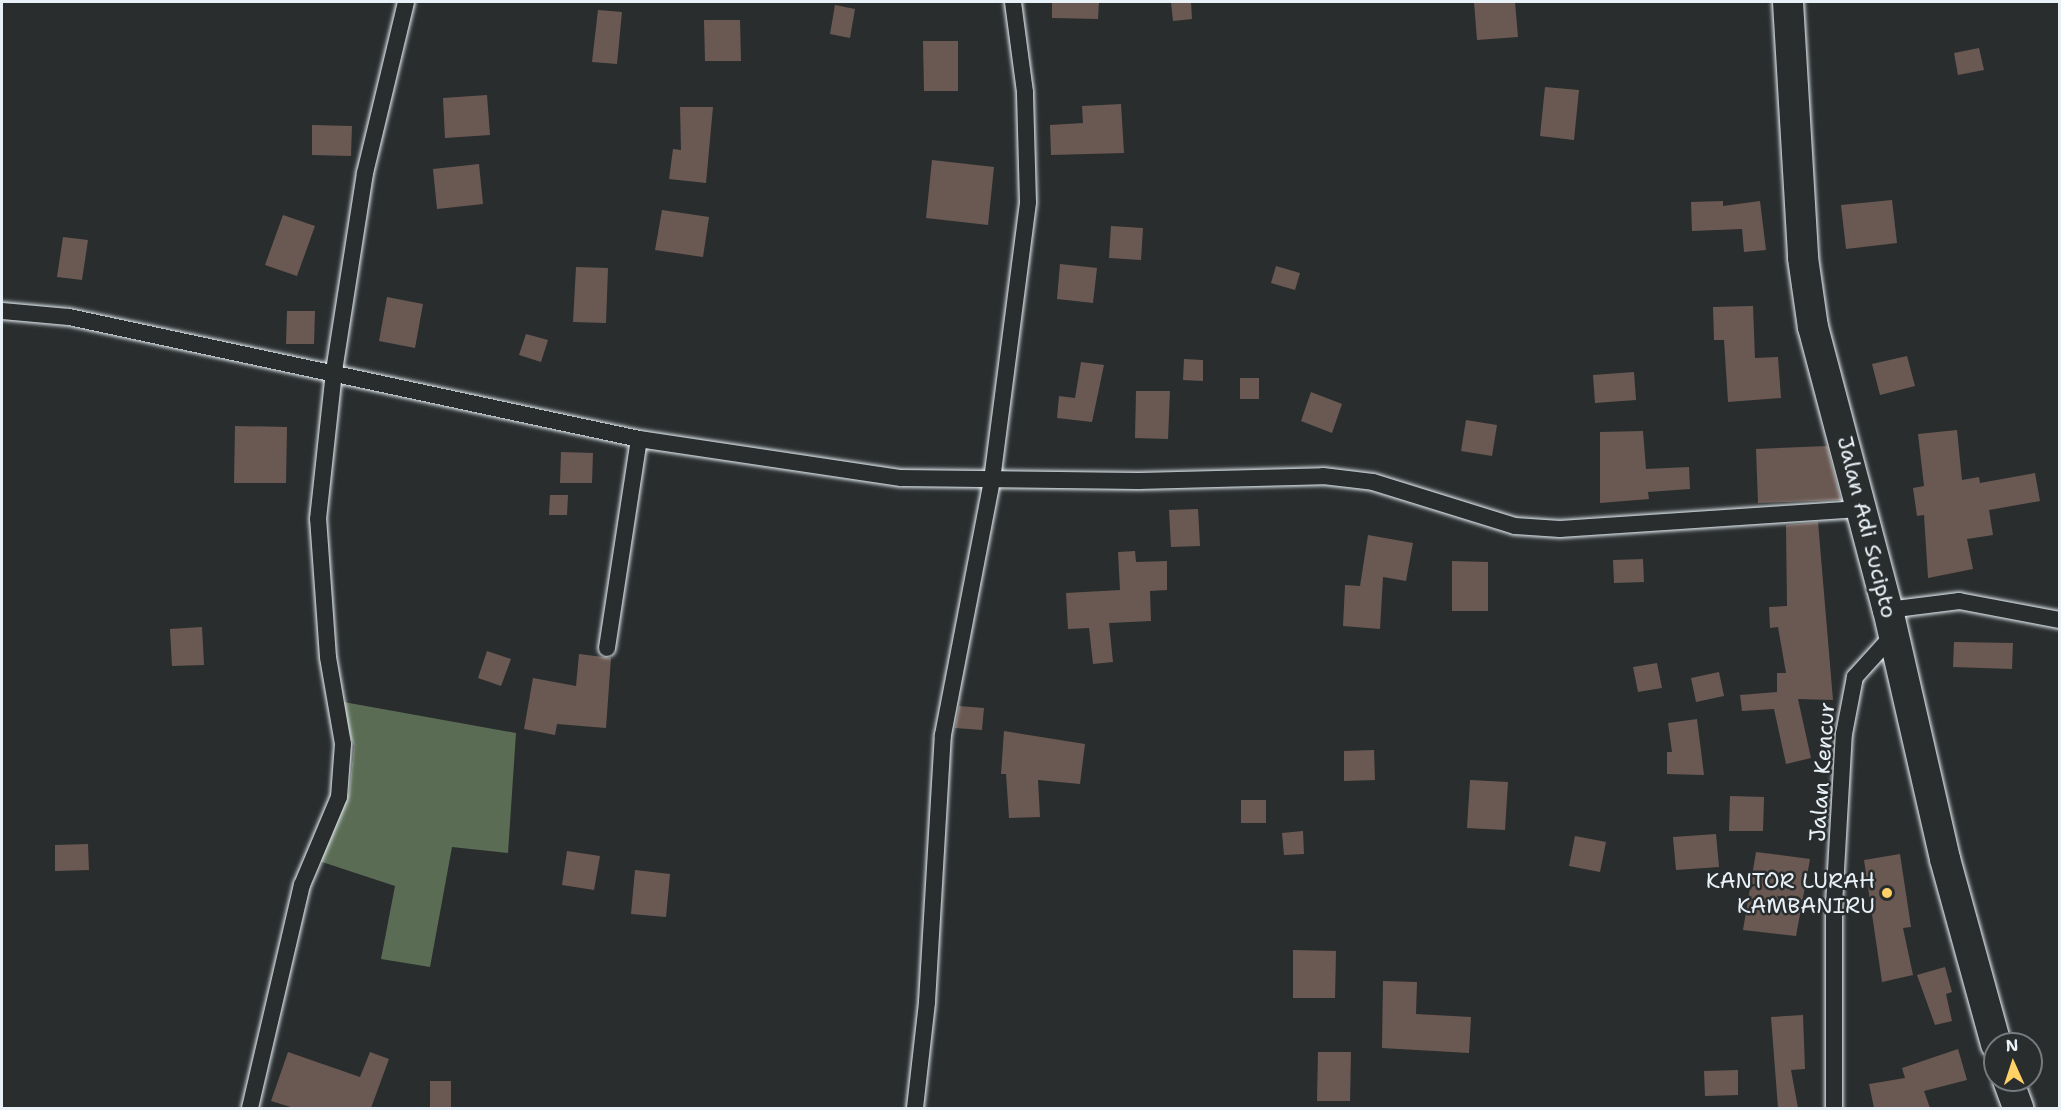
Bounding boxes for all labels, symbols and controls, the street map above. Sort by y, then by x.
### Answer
street label: Jalan Adi Sucipto [1832,433,1902,621]
street label: Jalan Kencur [1804,701,1840,843]
place label: KANTOR LURAH KAMBANIRU [1706,867,1875,918]
marker: KANTOR LURAH KAMBANIRU [1880,886,1894,900]
north arrow [1983,1032,2043,1092]
text: N [2005,1035,2019,1056]

